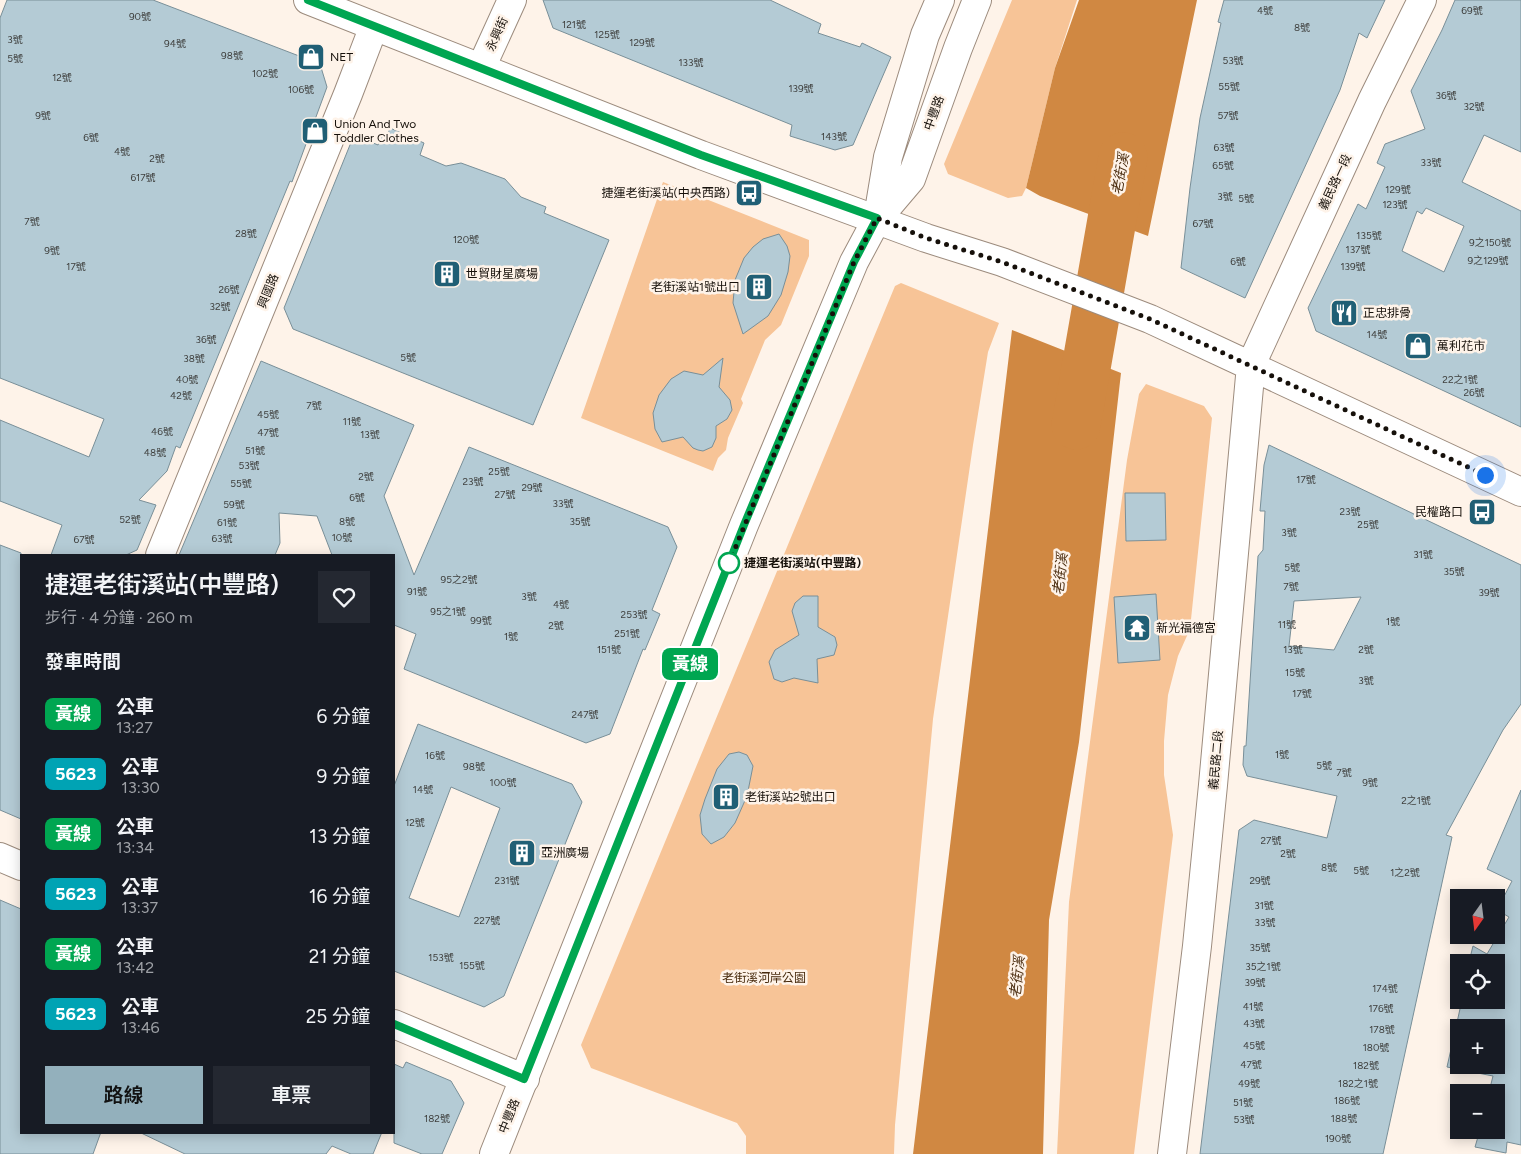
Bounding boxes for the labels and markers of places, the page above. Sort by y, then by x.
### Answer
shop icon: NET [296,42,326,72]
place label: NET [330,50,353,64]
shop icon: Union And Two Toddler Clothes [300,116,330,146]
place label: Union And Two Toddler Clothes [334,117,419,145]
bus stop icon: 捷運老街溪站(中央西路) [734,178,764,208]
place label: 捷運老街溪站(中央西路) [602,186,730,200]
building icon: 世貿財星廣場 [432,259,462,289]
place label: 世貿財星廣場 [466,267,538,281]
building icon: 老街溪站1號出口 [744,272,774,302]
place label: 老街溪站1號出口 [651,280,740,294]
restaurant icon: 正忠排骨 [1329,298,1359,328]
place label: 正忠排骨 [1363,306,1411,320]
shop icon: 萬利花市 [1403,331,1433,361]
place label: 萬利花市 [1437,339,1485,353]
bus stop icon: 民權路口 [1467,497,1497,527]
place label: 民權路口 [1415,505,1463,519]
marker: 捷運老街溪站(中豐路) [718,552,740,574]
place label: 捷運老街溪站(中豐路) [744,556,862,570]
temple icon: 新光福德宮 [1122,613,1152,643]
place label: 新光福德宮 [1156,621,1216,635]
building icon: 老街溪站2號出口 [711,782,741,812]
place label: 老街溪站2號出口 [745,790,836,804]
building icon: 亞洲廣場 [507,838,537,868]
place label: 亞洲廣場 [541,846,589,860]

